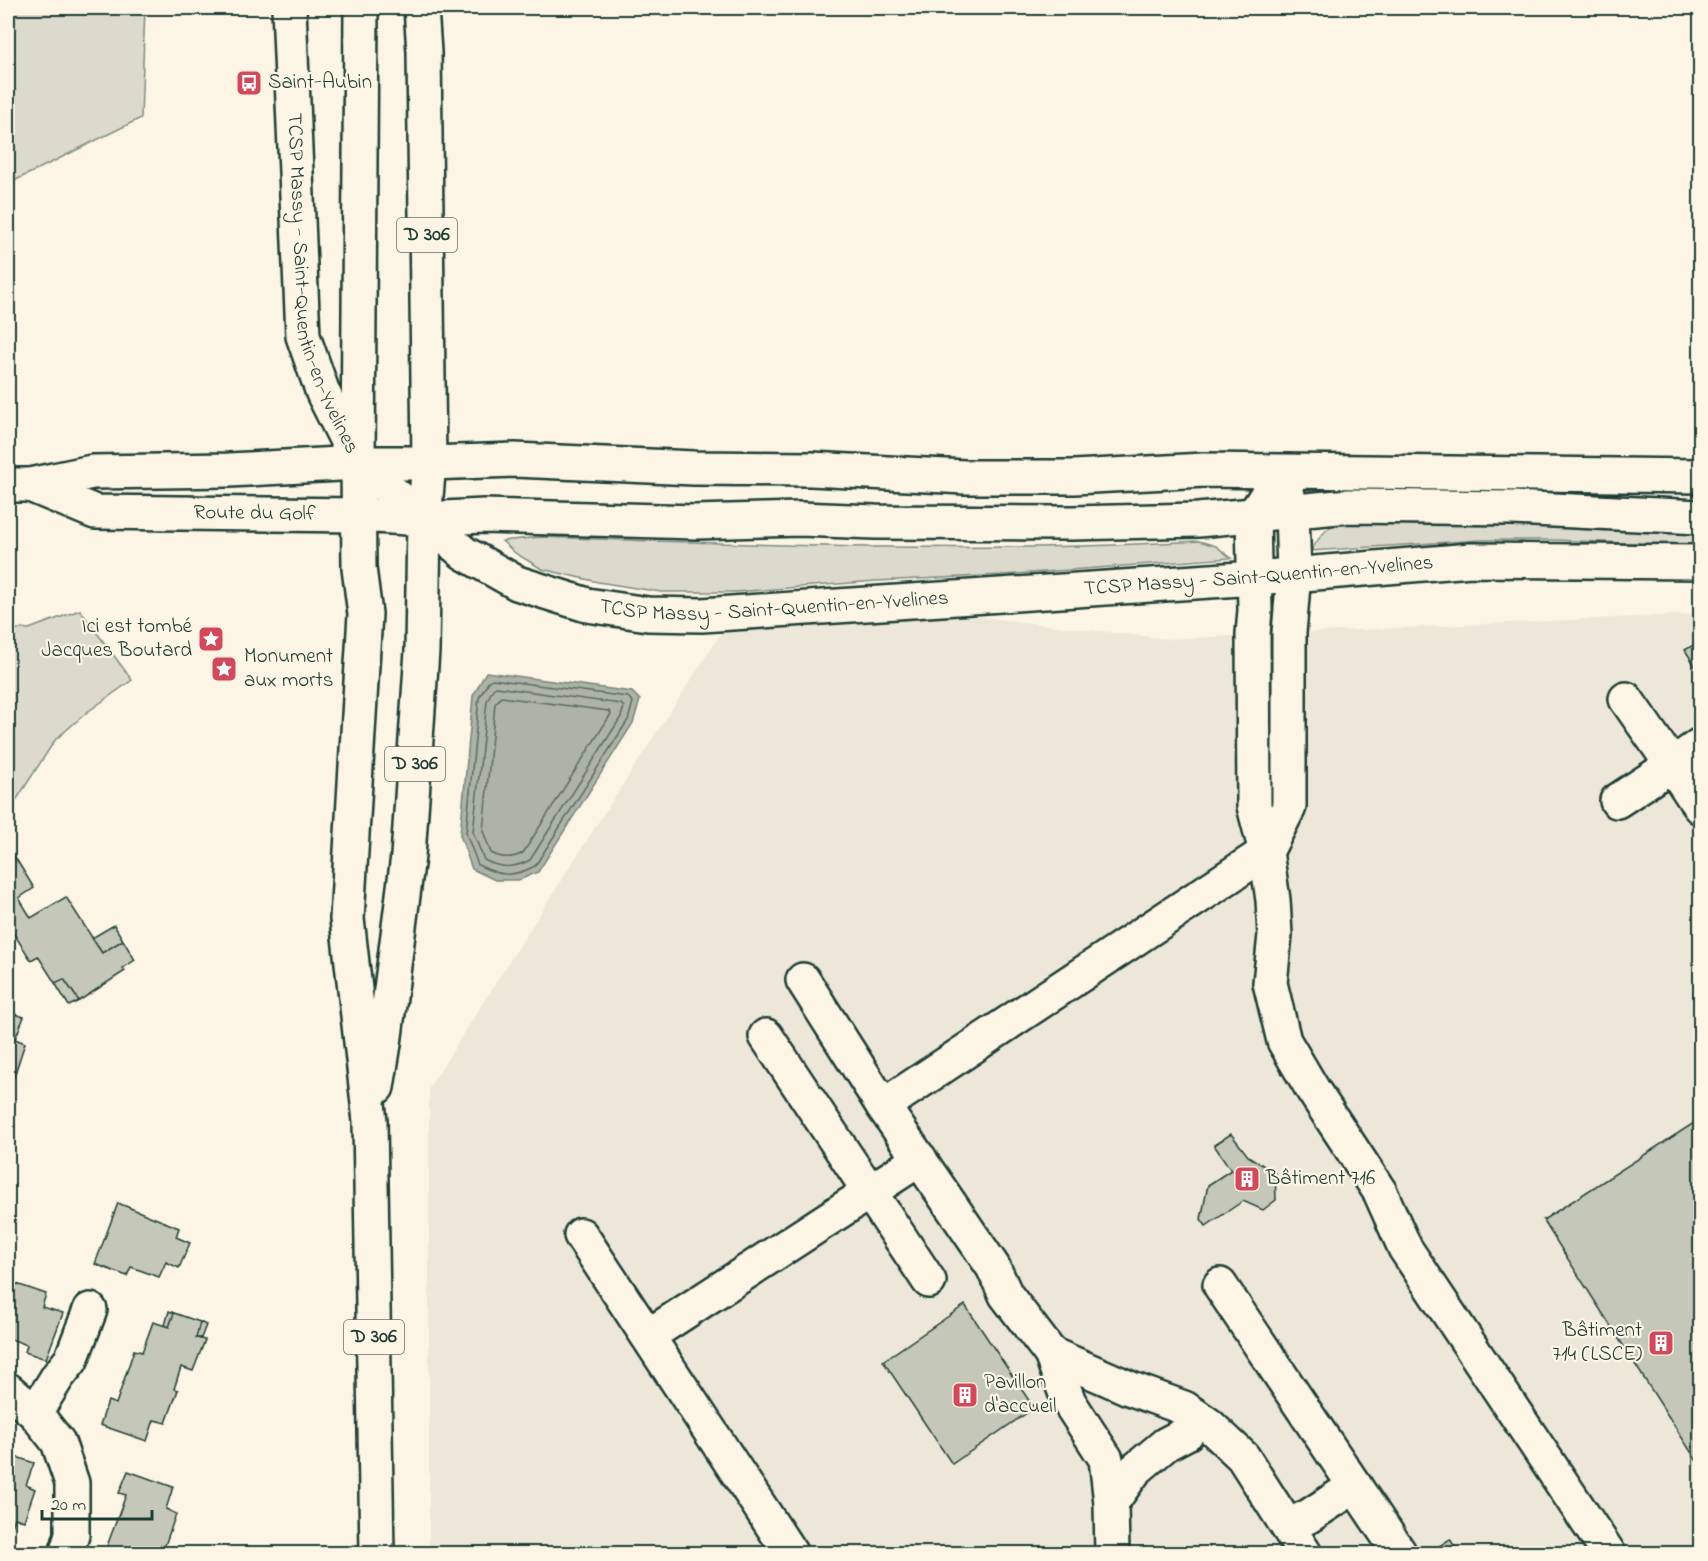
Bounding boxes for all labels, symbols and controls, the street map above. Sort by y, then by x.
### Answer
bus stop icon: Saint-Aubin [234,68,264,98]
place label: Saint-Aubin [268,68,372,98]
street label: TCSP Massy - Saint-Quentin-en-Yvelines [278,112,366,459]
road number: D 306 [397,218,457,252]
street label: Route du Golf [193,498,316,530]
street label: TCSP Massy - Saint-Quentin-en-Yvelines [1083,548,1435,604]
street label: TCSP Massy - Saint-Quentin-en-Yvelines [597,584,950,632]
place label: Ici est tombé Jacques Boutard [41,612,193,666]
place icon: Ici est tombé Jacques Boutard [196,624,226,654]
place label: Monument aux morts [244,642,333,696]
place icon: Monument aux morts [209,654,239,684]
road number: D 306 [385,747,445,781]
building icon: Bâtiment 716 [1232,1164,1262,1194]
place label: Bâtiment 716 [1265,1164,1375,1194]
place label: Bâtiment 714 (LSCE) [1552,1316,1642,1370]
road number: D 306 [344,1320,404,1354]
building icon: Bâtiment 714 (LSCE) [1646,1328,1676,1358]
place label: Pavillon d'accueil [984,1368,1057,1422]
building icon: Pavillon d'accueil [950,1380,980,1410]
scale bar [42,1483,152,1521]
text: 20 m [51,1493,86,1519]

